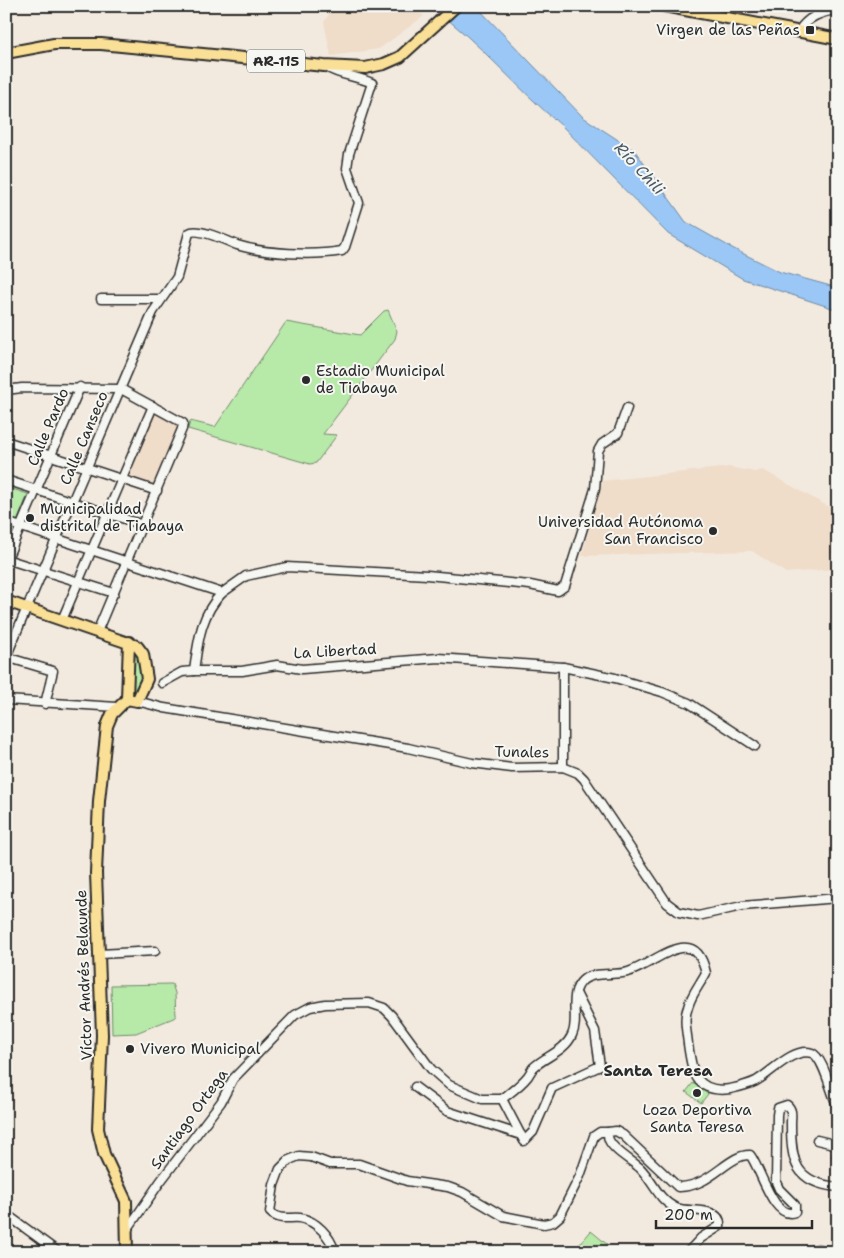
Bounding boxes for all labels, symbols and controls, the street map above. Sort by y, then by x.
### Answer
place label: Virgen de las Peñas [656,20,800,40]
marker: Virgen de las Peñas [804,24,816,36]
road number: AR-115 [247,49,305,72]
water label: Río Chili [610,138,670,199]
place label: Estadio Municipal de Tiabaya [316,361,445,398]
marker: Estadio Municipal de Tiabaya [300,374,312,386]
street label: Calle Pardo [23,385,73,469]
street label: Calle Canseco [55,388,113,488]
place label: Municipalidad distrital de Tiabaya [40,499,184,536]
marker: Municipalidad distrital de Tiabaya [24,512,36,524]
place label: Universidad Autónoma San Francisco [538,512,704,549]
marker: Universidad Autónoma San Francisco [707,525,719,537]
street label: La Libertad [293,639,377,663]
street label: Tunales [494,742,550,762]
street label: Víctor Andrés Belaunde [71,889,97,1061]
place label: Vivero Municipal [140,1039,261,1059]
marker: Vivero Municipal [124,1043,136,1055]
district label: Santa Teresa [604,1060,713,1081]
street label: Santiago Ortega [146,1064,233,1173]
marker: Loza Deportiva Santa Teresa [691,1087,703,1099]
place label: Loza Deportiva Santa Teresa [642,1100,752,1137]
scale bar [656,1198,813,1230]
text: 200 m [664,1205,713,1225]

